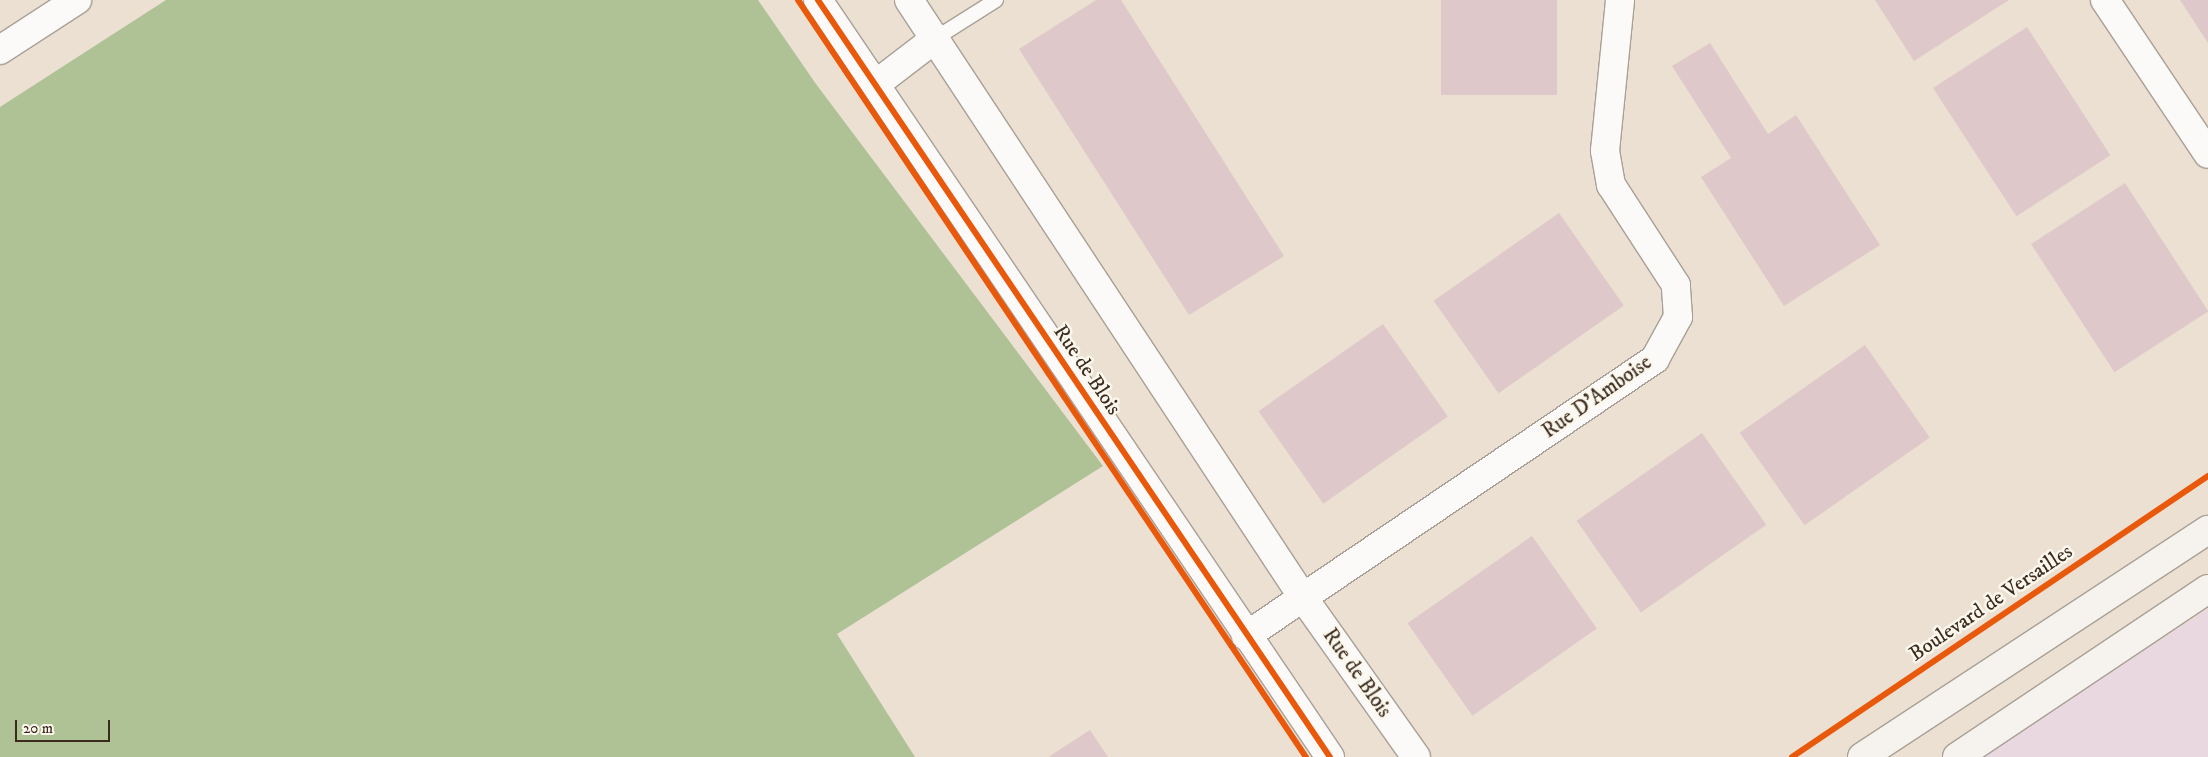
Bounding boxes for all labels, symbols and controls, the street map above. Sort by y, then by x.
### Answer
street label: Rue de Blois [1048,320,1126,420]
street label: Rue D'Amboise [1537,350,1657,444]
street label: Boulevard de Versailles [1905,539,2077,667]
street label: Rue de Blois [1317,624,1397,722]
scale bar [18,710,112,742]
text: 20 m [23,719,53,738]

